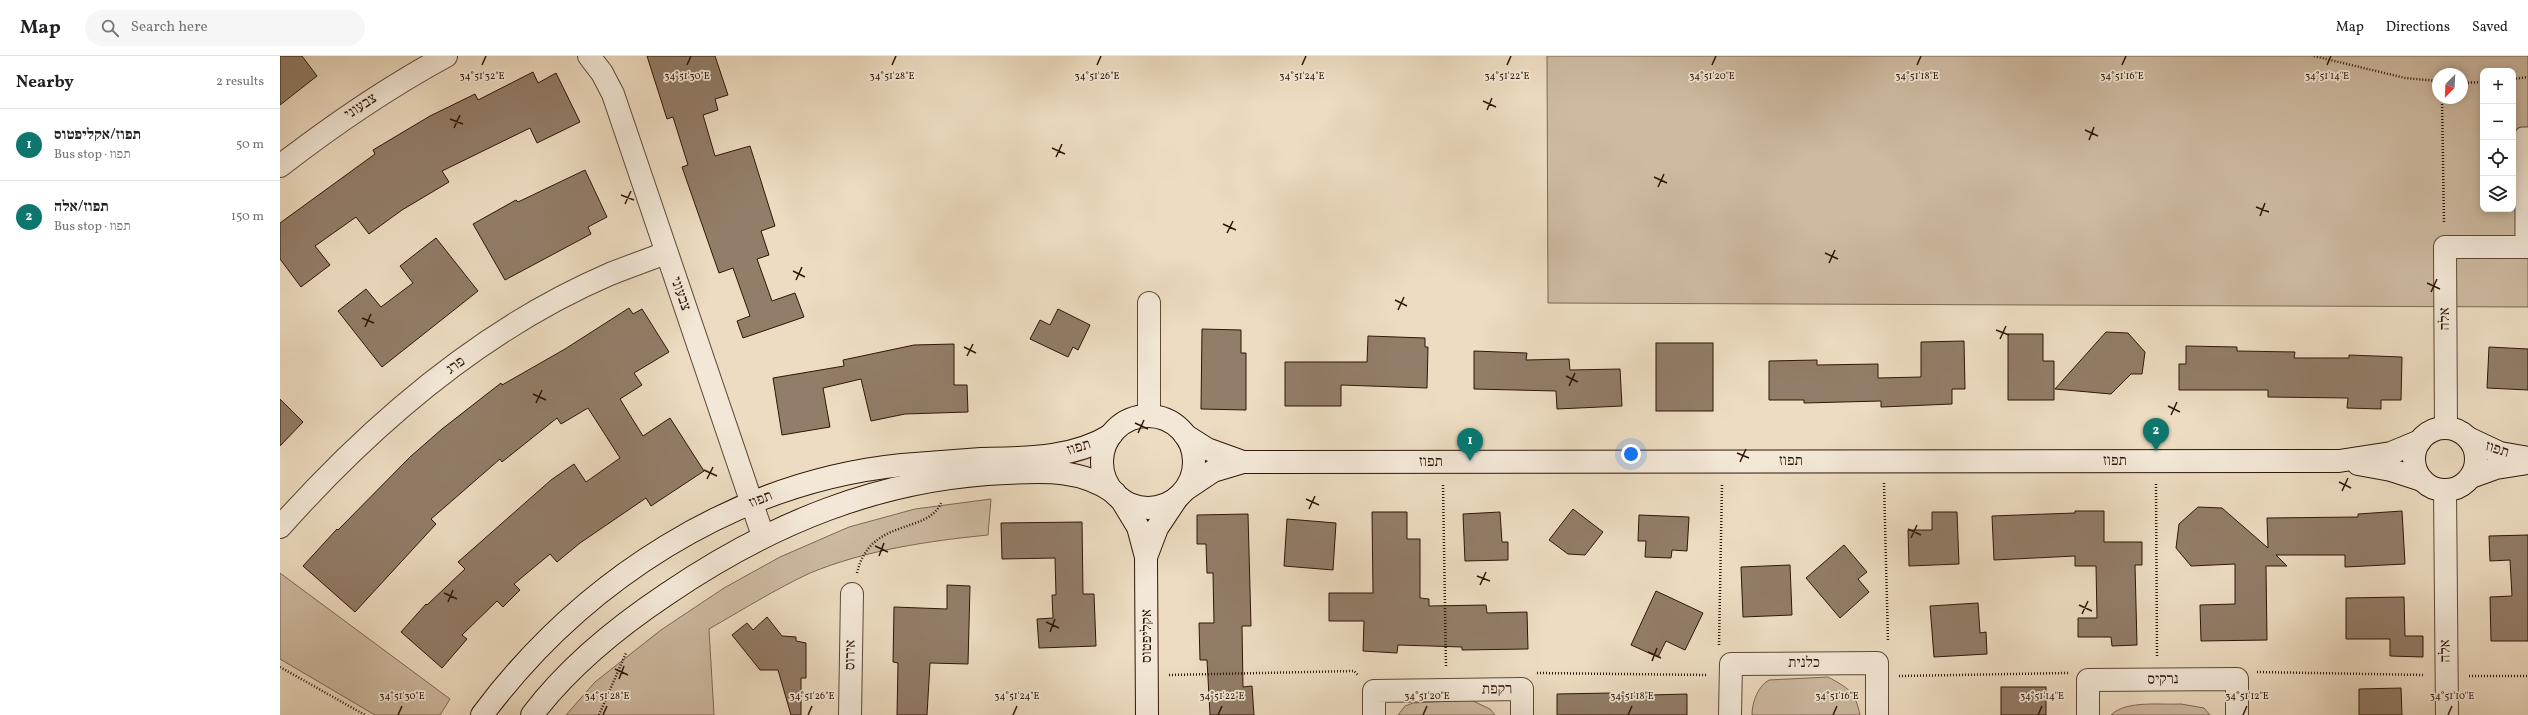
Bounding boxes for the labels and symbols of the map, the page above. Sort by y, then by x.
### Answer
north arrow [2432,68,2468,104]
text: 34°51'32"E [460,69,504,83]
text: 34°51'30"E [664,69,710,83]
text: 34°51'28"E [870,69,915,83]
text: 34°51'26"E [1075,69,1119,83]
text: 34°51'24"E [1279,69,1325,83]
text: 34°51'22"E [1484,69,1530,83]
text: 34°51'20"E [1689,69,1735,83]
text: 34°51'18"E [1895,69,1939,83]
text: 34°51'16"E [2100,69,2144,83]
text: 34°51'14"E [2305,69,2349,83]
street label: צבעוני [341,89,381,125]
street label: צבעוני [664,274,696,314]
street label: אלה [2435,307,2456,331]
street label: פרג [442,352,470,380]
pin: 2 [2143,418,2169,451]
pin: 1 [1457,428,1483,461]
street label: תפוז [1064,434,1094,462]
street label: תפוז [2482,436,2512,464]
your location [1621,444,1641,464]
street label: תפוז [1779,451,1803,472]
street label: תפוז [2103,451,2127,472]
street label: תפוז [1419,452,1443,473]
street label: תפוז [746,486,776,514]
street label: אקליפטוס [1137,609,1158,663]
street label: אירוס [840,639,862,671]
street label: אלה [2435,639,2457,663]
street label: כלנית [1788,653,1820,674]
street label: נרקיס [2147,669,2179,691]
street label: רקפת [1481,679,1513,701]
text: 34°51'30"E [379,689,425,703]
text: 34°51'28"E [585,689,630,703]
text: 34°51'26"E [790,689,834,703]
text: 34°51'24"E [994,689,1040,703]
text: 34°51'22"E [1199,689,1245,703]
text: 34°51'20"E [1404,689,1450,703]
text: 34°51'18"E [1610,689,1654,703]
text: 34°51'16"E [1815,689,1859,703]
text: 34°51'14"E [2020,689,2064,703]
text: 34°51'12"E [2225,689,2269,703]
text: 34°51'10"E [2430,689,2474,703]

